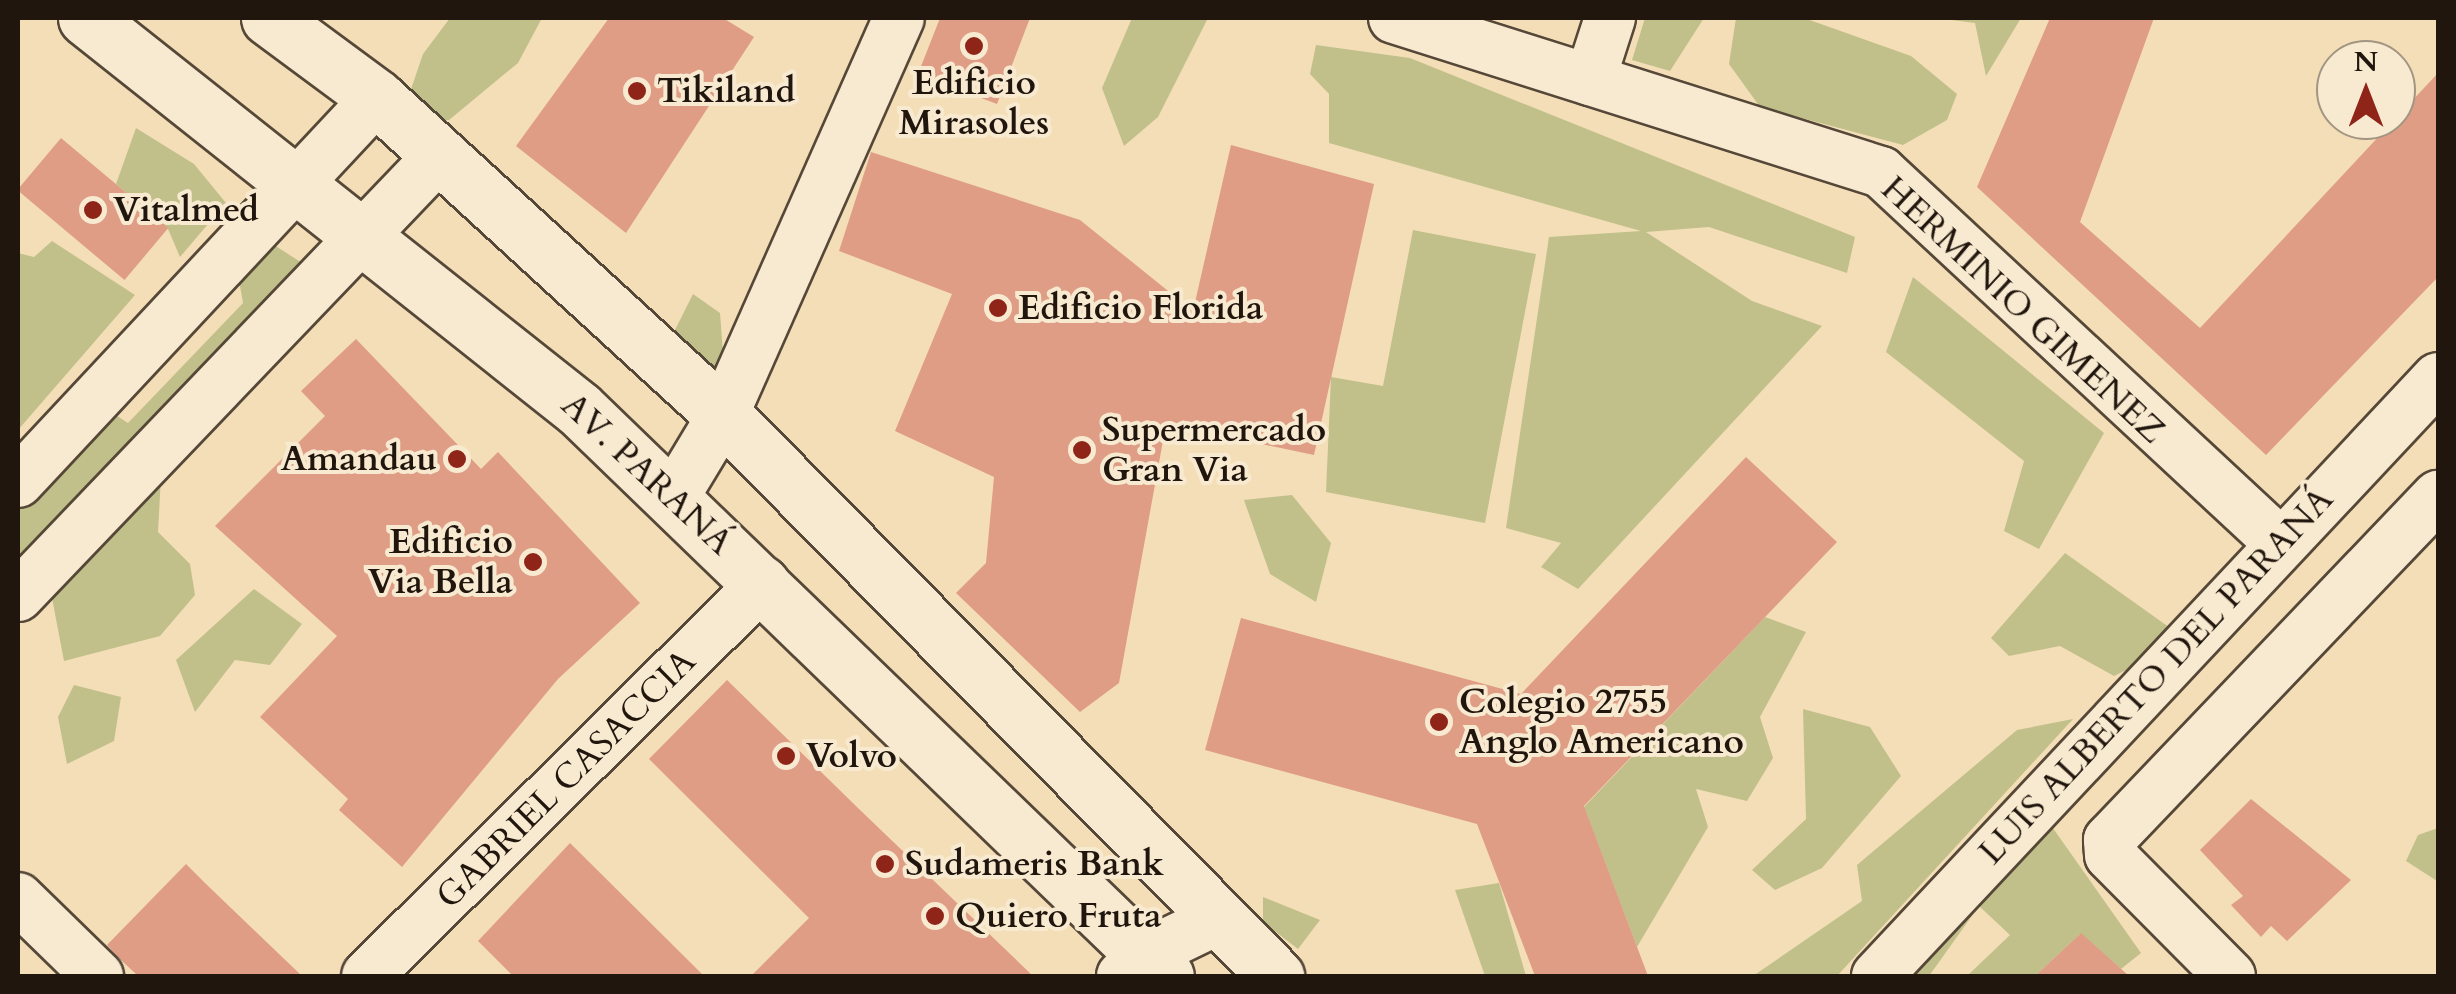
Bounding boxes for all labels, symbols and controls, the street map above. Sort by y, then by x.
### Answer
marker: Edificio Mirasoles [963,35,985,57]
north arrow [2316,40,2416,140]
text: N [2354,43,2378,81]
place label: Edificio Mirasoles [899,62,1049,144]
place label: Tikiland [657,70,795,112]
marker: Tikiland [626,80,648,102]
street label: HERMINIO GIMENEZ [1873,168,2173,452]
place label: Vitalmed [113,189,259,231]
marker: Vitalmed [82,199,104,221]
place label: Edificio Florida [1018,287,1263,329]
marker: Edificio Florida [987,297,1009,319]
street label: AV. PARANÁ [553,384,741,564]
place label: Supermercado Gran Via [1102,409,1326,491]
place label: Amandau [281,438,437,480]
marker: Supermercado Gran Via [1071,439,1093,461]
marker: Amandau [446,448,468,470]
street label: LUIS ALBERTO DEL PARANÁ [1970,479,2342,873]
place label: Edificio Via Bella [368,521,513,603]
marker: Edificio Via Bella [522,551,544,573]
street label: GABRIEL CASACCIA [428,641,704,917]
place label: Colegio 2755 Anglo Americano [1459,681,1744,763]
marker: Colegio 2755 Anglo Americano [1428,711,1450,733]
place label: Volvo [806,735,897,777]
marker: Volvo [775,745,797,767]
place label: Sudameris Bank [905,843,1164,885]
marker: Sudameris Bank [874,853,896,875]
place label: Quiero Fruta [955,895,1162,937]
marker: Quiero Fruta [924,905,946,927]

